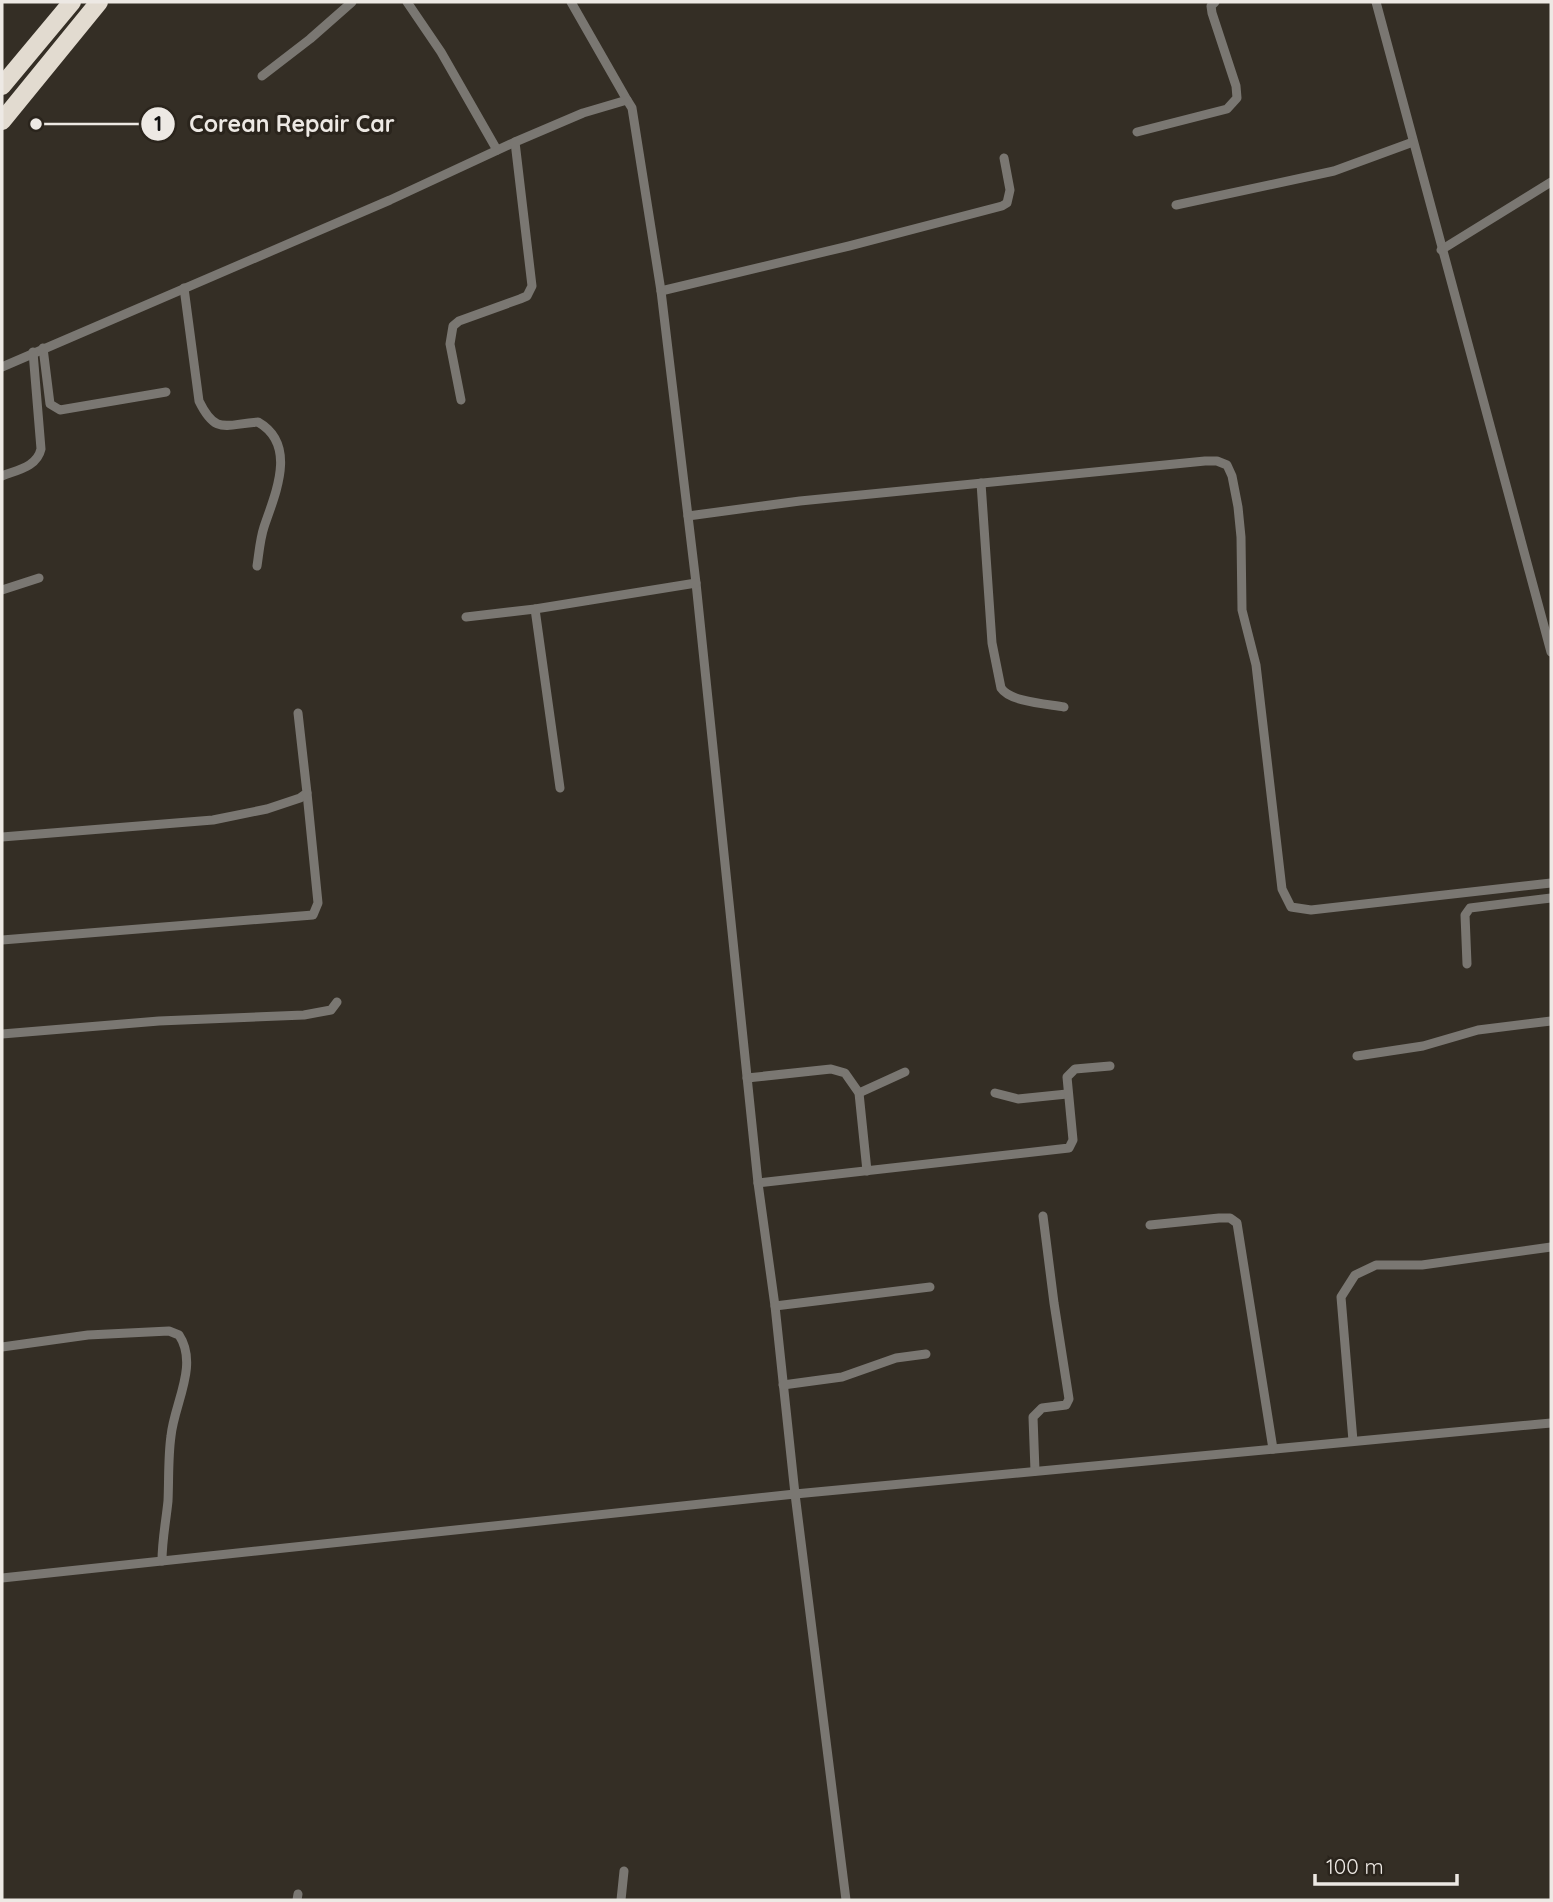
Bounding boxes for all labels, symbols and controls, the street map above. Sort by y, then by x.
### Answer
callout: Corean Repair Car [140,102,408,146]
text: Corean Repair Car [189,109,395,138]
text: 1 [154,110,162,136]
scale bar [1315,1842,1457,1886]
text: 100 m [1326,1853,1384,1879]

